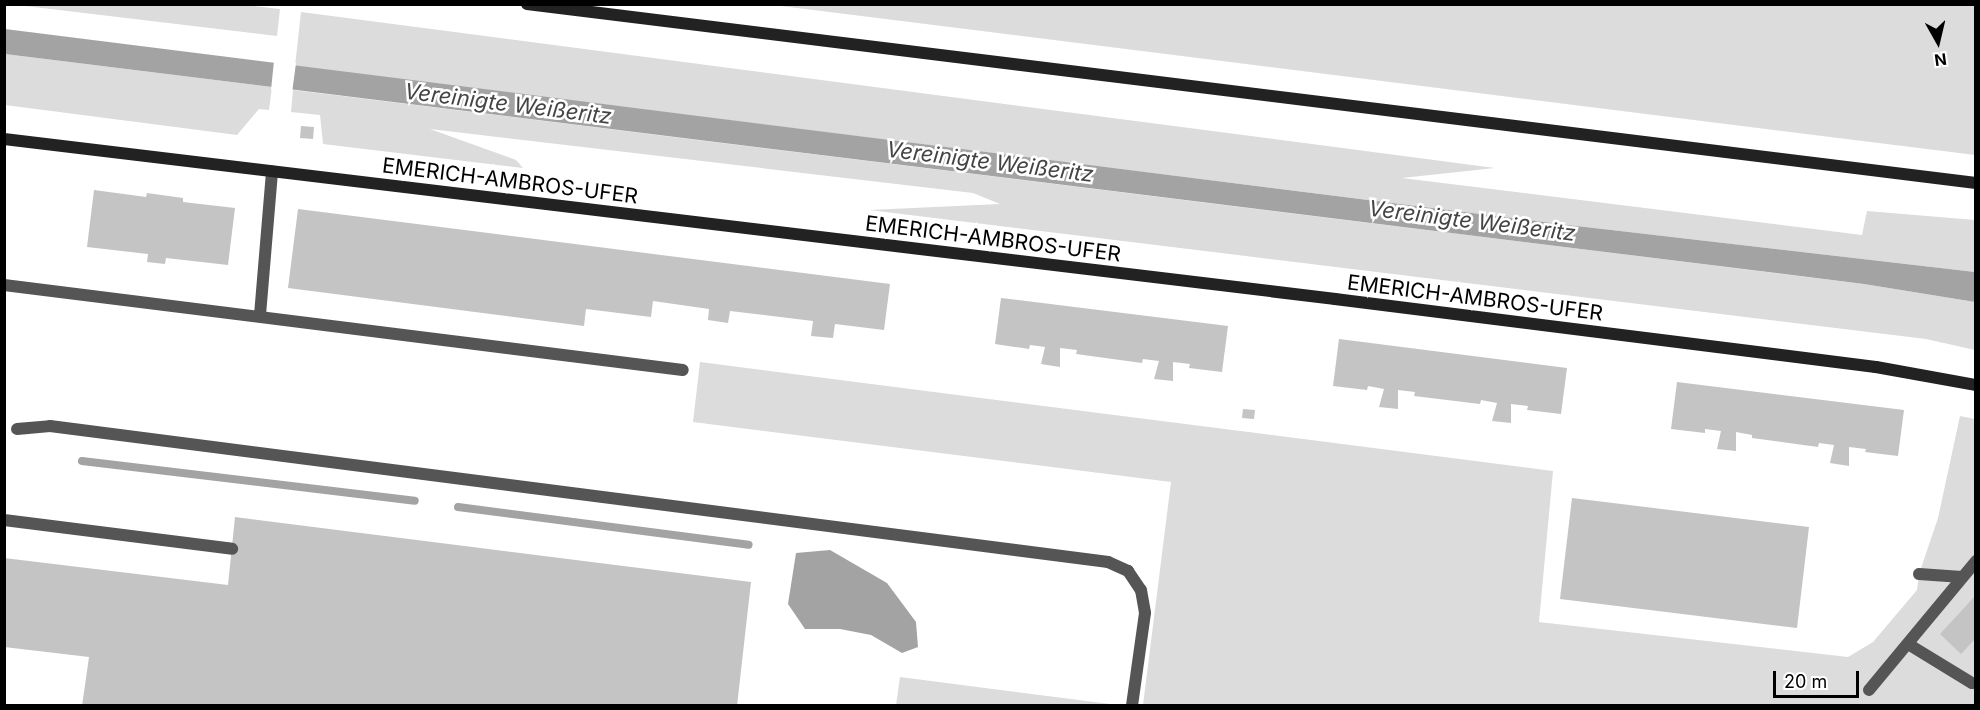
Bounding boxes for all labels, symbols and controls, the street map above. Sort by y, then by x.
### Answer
north arrow [1908,12,1968,72]
text: N [1933,49,1948,71]
water label: Vereinigte Weißeritz [403,78,613,130]
water label: Vereinigte Weißeritz [885,136,1095,188]
street label: EMERICH-AMBROS-UFER [381,153,639,209]
water label: Vereinigte Weißeritz [1367,195,1577,247]
street label: EMERICH-AMBROS-UFER [864,211,1122,267]
street label: EMERICH-AMBROS-UFER [1346,270,1604,326]
scale bar [1776,659,1862,697]
text: 20 m [1784,671,1827,692]

